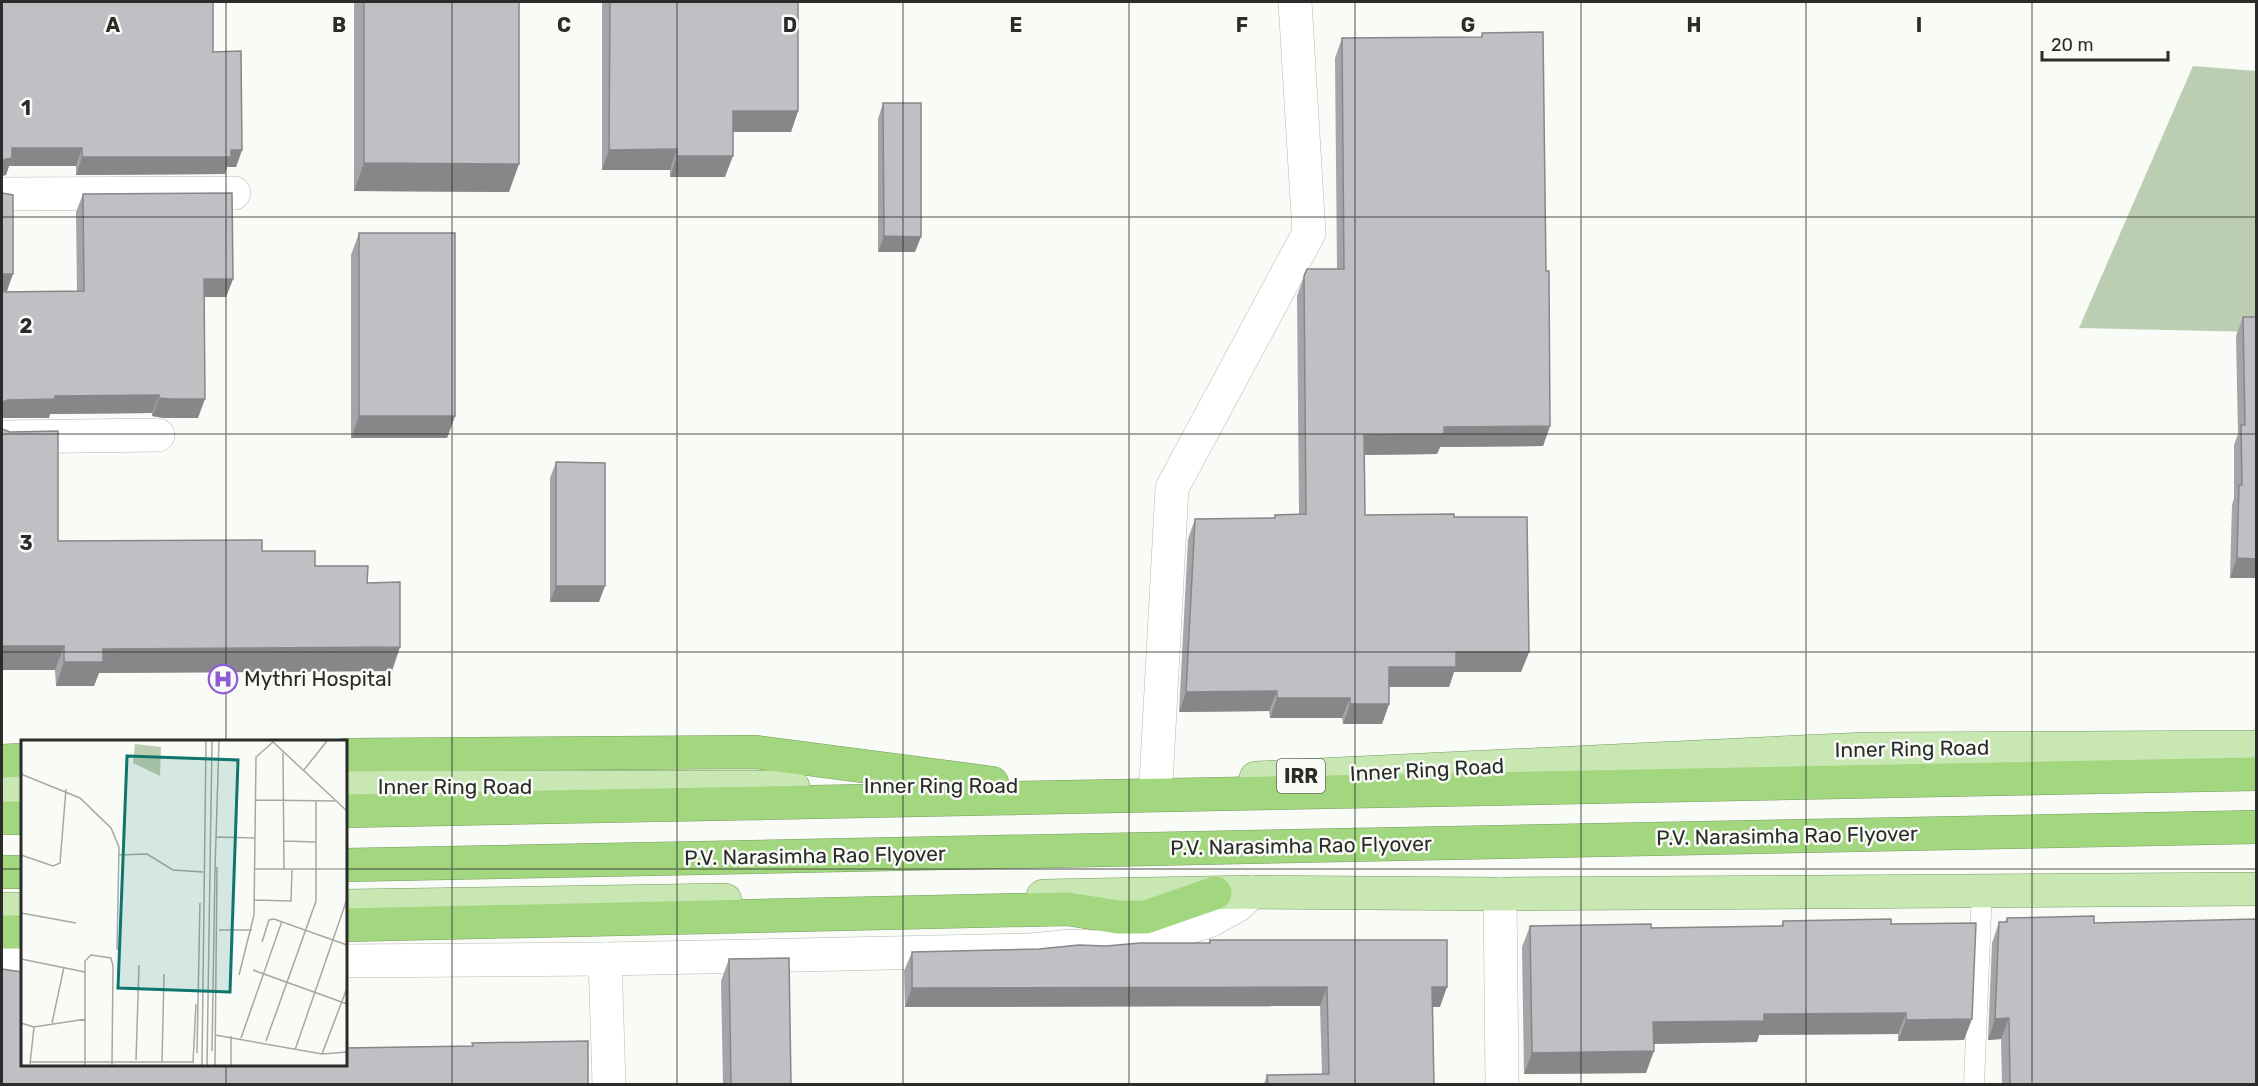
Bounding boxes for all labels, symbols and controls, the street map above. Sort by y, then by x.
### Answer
text: A [106,13,121,37]
text: B [332,13,346,37]
text: C [557,13,571,37]
text: D [783,13,797,37]
text: E [1010,13,1022,37]
text: F [1236,13,1248,37]
text: G [1461,13,1475,37]
text: H [1687,13,1701,37]
text: I [1916,13,1922,37]
scale bar [2042,24,2168,62]
text: 20 m [2051,34,2093,56]
text: 1 [21,96,31,120]
text: 2 [20,314,33,338]
text: 3 [19,531,33,555]
hospital icon: Mythri Hospital [207,663,239,695]
place label: Mythri Hospital [244,666,392,691]
street label: Inner Ring Road [1834,735,1990,762]
inset map [21,740,346,1065]
street label: Inner Ring Road [1349,753,1505,786]
road number: IRR [1277,759,1325,793]
street label: Inner Ring Road [864,773,1018,798]
street label: Inner Ring Road [378,774,532,799]
street label: P.V. Narasimha Rao Flyover [1656,821,1918,850]
street label: P.V. Narasimha Rao Flyover [1170,831,1432,860]
street label: P.V. Narasimha Rao Flyover [684,841,946,870]

